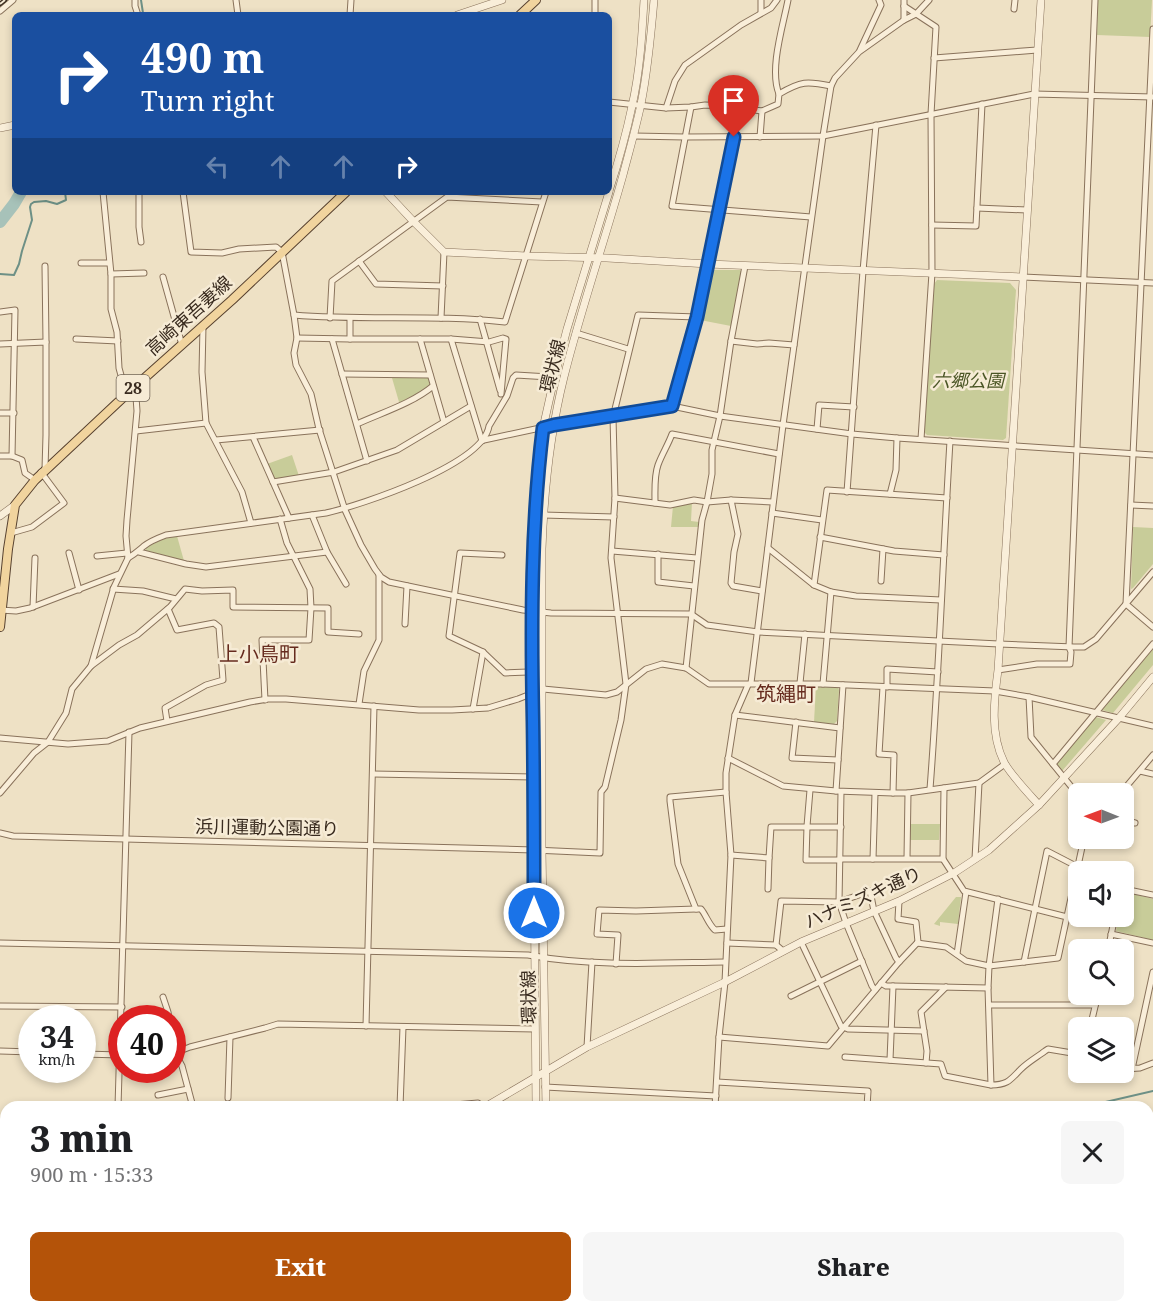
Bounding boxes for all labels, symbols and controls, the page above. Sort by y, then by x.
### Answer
text: 490 m [141,28,265,85]
icon: right [42,36,120,114]
pin [708,75,759,137]
text: Turn right [141,82,274,119]
icon: arrive [717,84,750,117]
icon: left [201,150,234,183]
icon: ahead [264,150,297,183]
icon: ahead [327,150,360,183]
icon: right [390,150,423,183]
street label: 高崎東吾妻線 [140,270,236,360]
street label: 環状線 [534,337,570,395]
park label: 六郷公園 [932,368,1007,392]
road number: 28 [116,375,150,401]
district label: 上小鳥町 [219,640,299,667]
district label: 筑縄町 [756,680,816,707]
north arrow [1068,783,1134,849]
map controls [1068,783,1134,1083]
street label: 浜川運動公園通り [195,814,339,840]
street label: ハナミズキ通り [800,860,925,934]
button: sound [1068,861,1134,927]
position arrow [502,881,566,945]
button: search [1068,939,1134,1005]
street label: 環状線 [516,970,540,1024]
speed limit sign: 40 [108,1005,186,1083]
text: 34 [40,1016,74,1057]
button: layers [1068,1017,1134,1083]
text: km/h [39,1049,75,1069]
text: 3 min [30,1114,133,1163]
button: close [1061,1121,1124,1184]
text: 900 m · 15:33 [30,1161,153,1188]
button: Exit [30,1232,571,1301]
button: Share [583,1232,1124,1301]

